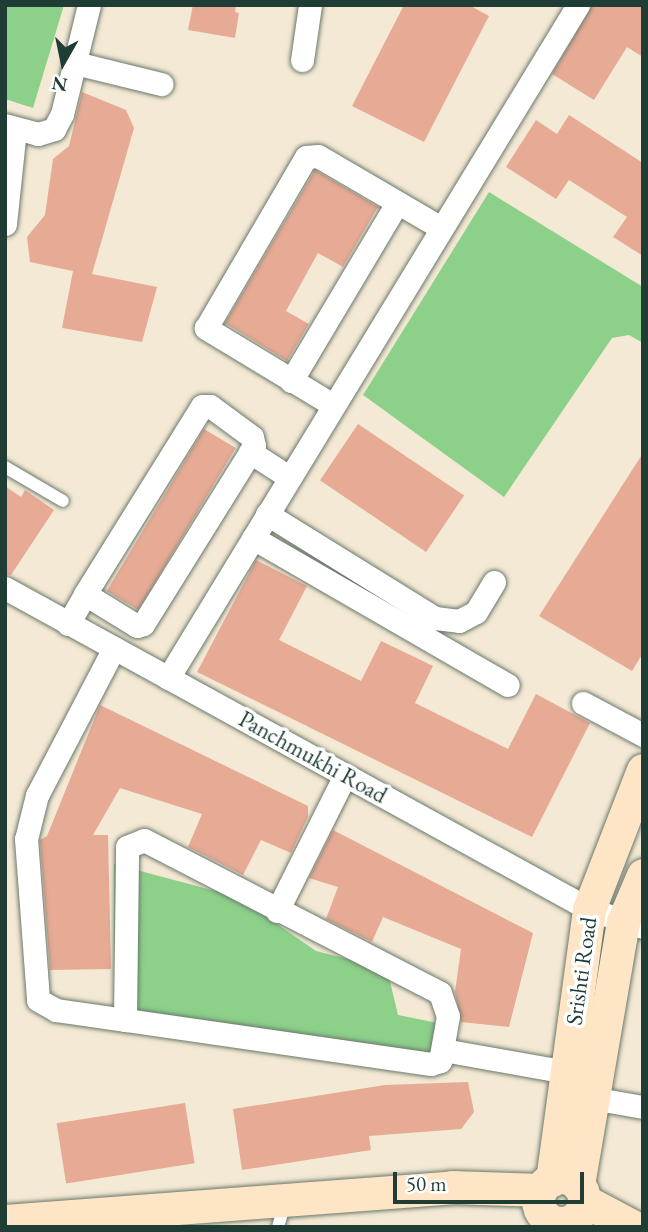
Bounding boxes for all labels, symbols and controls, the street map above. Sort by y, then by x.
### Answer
north arrow [28,28,98,98]
text: N [50,71,69,98]
street label: Panchmukhi Road [234,705,392,809]
street label: Srishti Road [560,915,602,1027]
scale bar [396,1158,587,1202]
text: 50 m [406,1170,447,1197]

